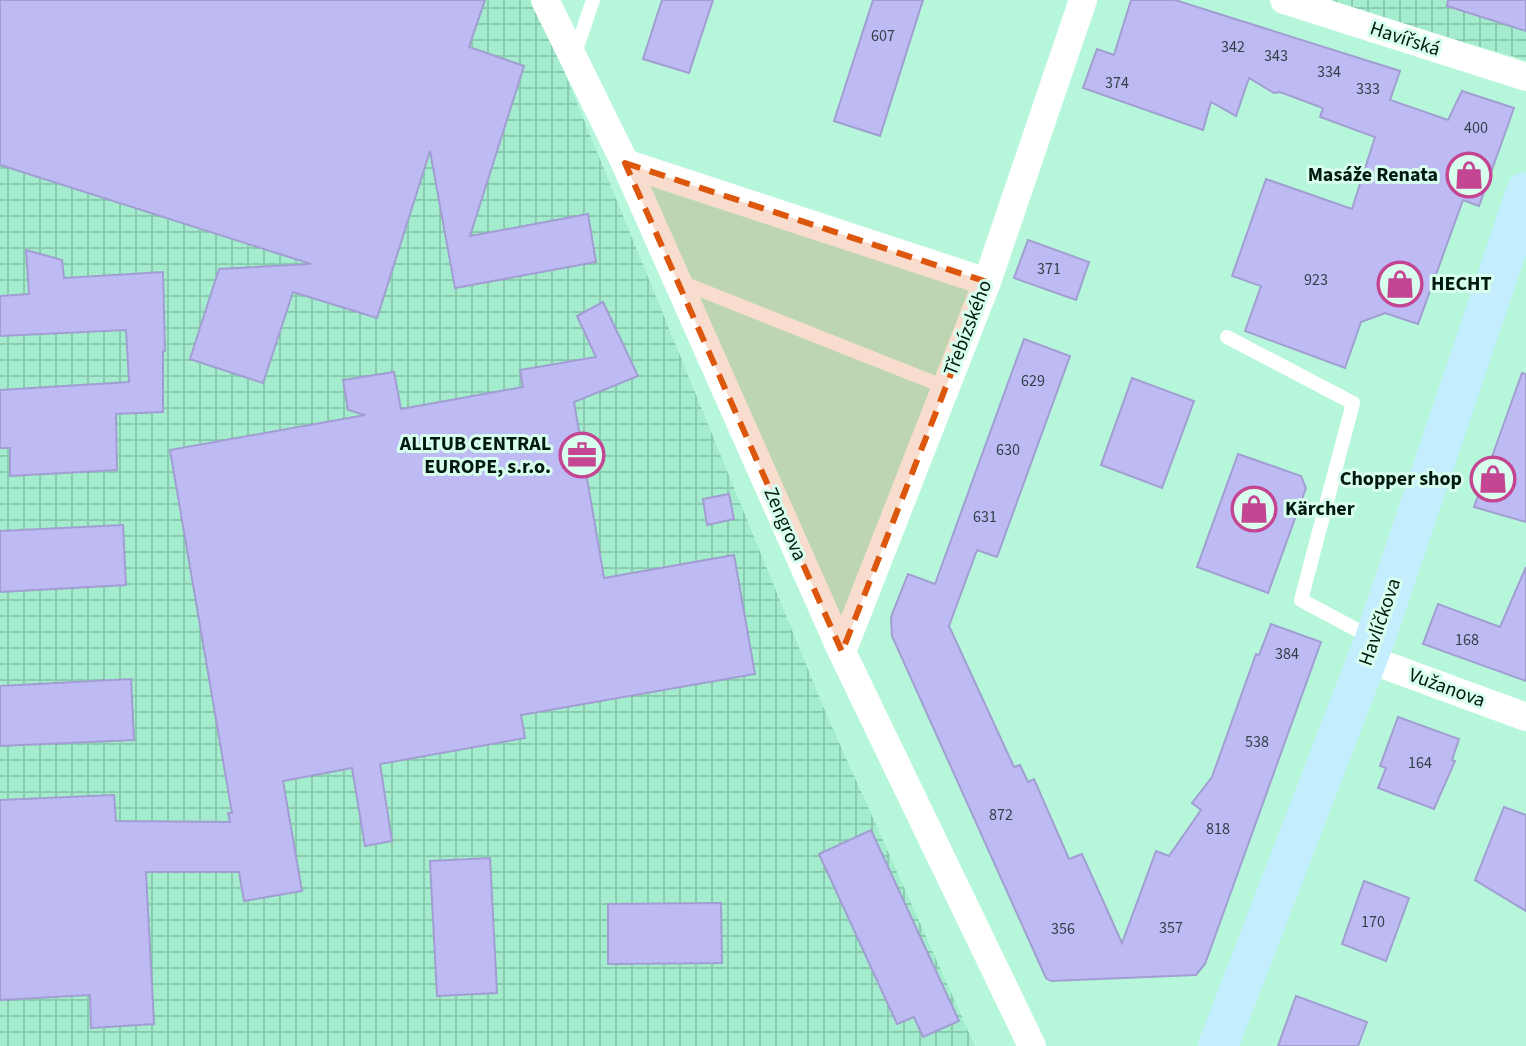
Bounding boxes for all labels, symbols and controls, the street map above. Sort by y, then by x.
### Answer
street label: Havířská [1366,14,1444,64]
house number: 607 [871,25,895,47]
house number: 342 [1221,36,1245,58]
house number: 343 [1264,45,1288,67]
house number: 334 [1317,61,1341,83]
house number: 374 [1105,72,1129,94]
house number: 333 [1356,78,1380,100]
house number: 400 [1464,117,1488,139]
shop icon: Masáže Renata [1445,151,1493,199]
place label: Masáže Renata [1308,161,1438,189]
house number: 371 [1037,258,1061,280]
shop icon: HECHT [1376,260,1424,308]
house number: 923 [1304,269,1328,291]
place label: HECHT [1431,270,1492,298]
street label: Třebízského [937,276,999,380]
house number: 629 [1021,370,1045,392]
place label: ALLTUB CENTRAL EUROPE, s.r.o. [399,430,551,481]
office icon: ALLTUB CENTRAL EUROPE, s.r.o. [558,431,606,479]
house number: 630 [996,439,1020,461]
shop icon: Chopper shop [1469,455,1517,503]
place label: Chopper shop [1340,465,1462,493]
street label: Zengrova [756,483,814,565]
shop icon: Kärcher [1230,485,1278,533]
place label: Kärcher [1285,495,1355,523]
house number: 631 [973,506,997,528]
street label: Havlíčkova [1352,574,1408,670]
house number: 168 [1455,629,1479,651]
house number: 384 [1275,643,1299,665]
street label: Vužanova [1405,661,1489,715]
house number: 538 [1245,731,1269,753]
house number: 164 [1408,752,1432,774]
house number: 872 [989,804,1013,826]
house number: 818 [1206,818,1230,840]
house number: 170 [1361,911,1385,933]
house number: 357 [1159,917,1183,939]
house number: 356 [1051,918,1075,940]

